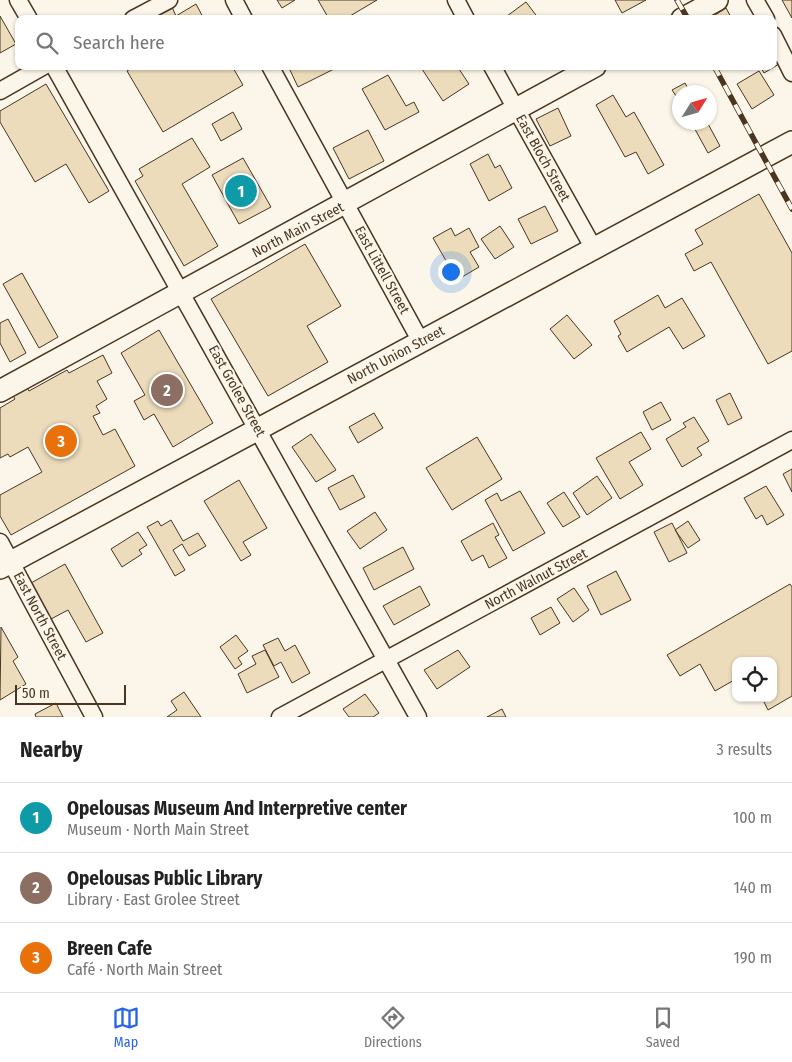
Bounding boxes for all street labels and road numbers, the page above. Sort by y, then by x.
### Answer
street label: East Bloch Street [512,112,574,205]
street label: North Main Street [249,198,347,261]
street label: East Littell Street [351,223,413,317]
street label: North Union Street [345,322,448,388]
street label: East Grolee Street [205,342,269,440]
street label: North Walnut Street [482,545,590,613]
street label: East North Street [10,569,71,663]

